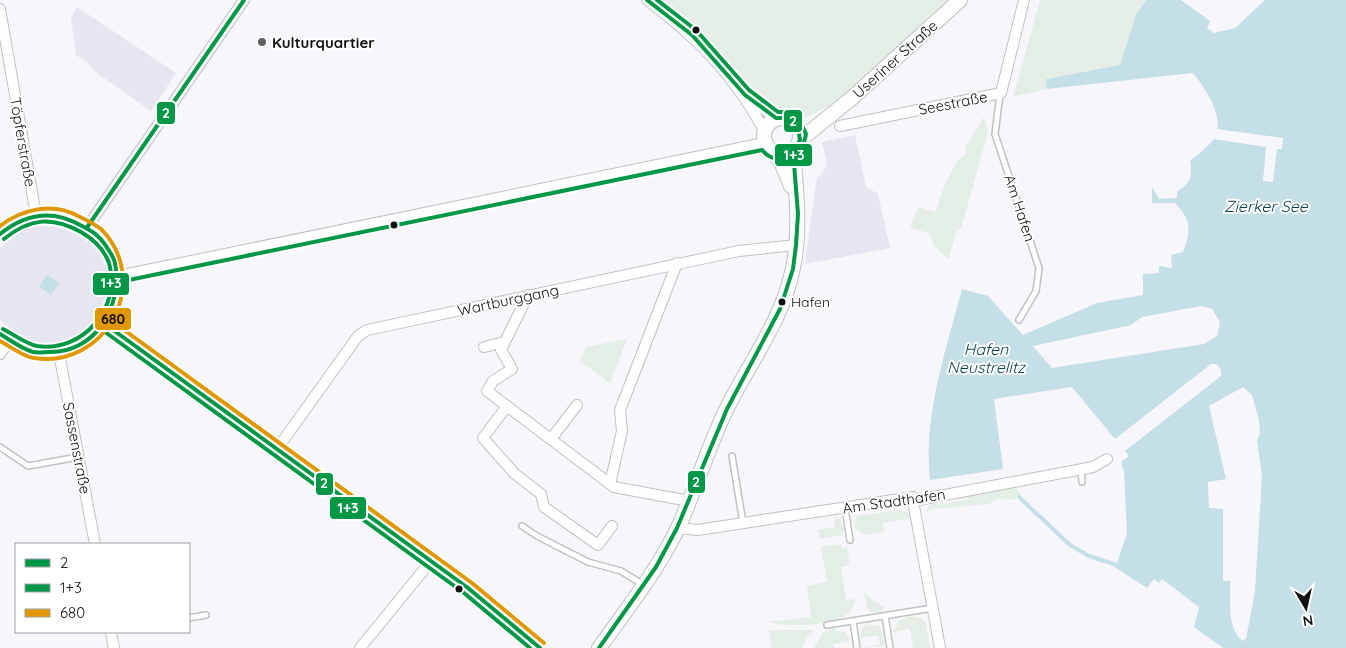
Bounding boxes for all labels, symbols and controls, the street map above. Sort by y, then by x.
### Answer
street label: Useriner Straße [849,16,941,102]
unlabelled marker [691,25,701,35]
place label: Kulturquartier [272,33,375,52]
marker: Kulturquartier [256,36,268,48]
street label: Seestraße [917,87,989,119]
street label: Töpferstraße [6,96,40,188]
line badge: 2 [156,101,176,125]
text: 2 [162,104,170,122]
line badge: 2 [783,109,803,133]
text: 2 [789,112,797,130]
line badge: 1+3 [774,143,813,167]
text: 1+3 [783,146,805,164]
street label: Am Hafen [1000,172,1040,244]
water label: Zierker See [1224,196,1309,216]
unlabelled marker [389,220,399,230]
line badge: 1+3 [92,272,130,296]
text: 1+3 [100,274,122,292]
street label: Wartburggang [456,280,560,320]
place label: Hafen [791,293,830,311]
marker: Hafen [777,297,787,307]
line badge: 680 [94,307,132,331]
text: 680 [101,310,125,328]
water label: Hafen Neustrelitz [947,339,1026,377]
street label: Sassenstraße [59,400,95,496]
line badge: 2 [687,470,706,494]
line badge: 2 [315,472,334,496]
text: 2 [692,473,700,491]
text: 2 [320,474,328,492]
street label: Am Stadthafen [841,484,947,518]
line badge: 1+3 [329,496,367,520]
text: 1+3 [337,499,359,517]
legend [15,543,190,633]
text: 2 [60,553,68,572]
text: 1+3 [60,578,82,597]
north arrow [1281,583,1331,633]
unlabelled marker [454,584,464,594]
text: 680 [60,603,85,622]
text: N [1302,611,1315,631]

